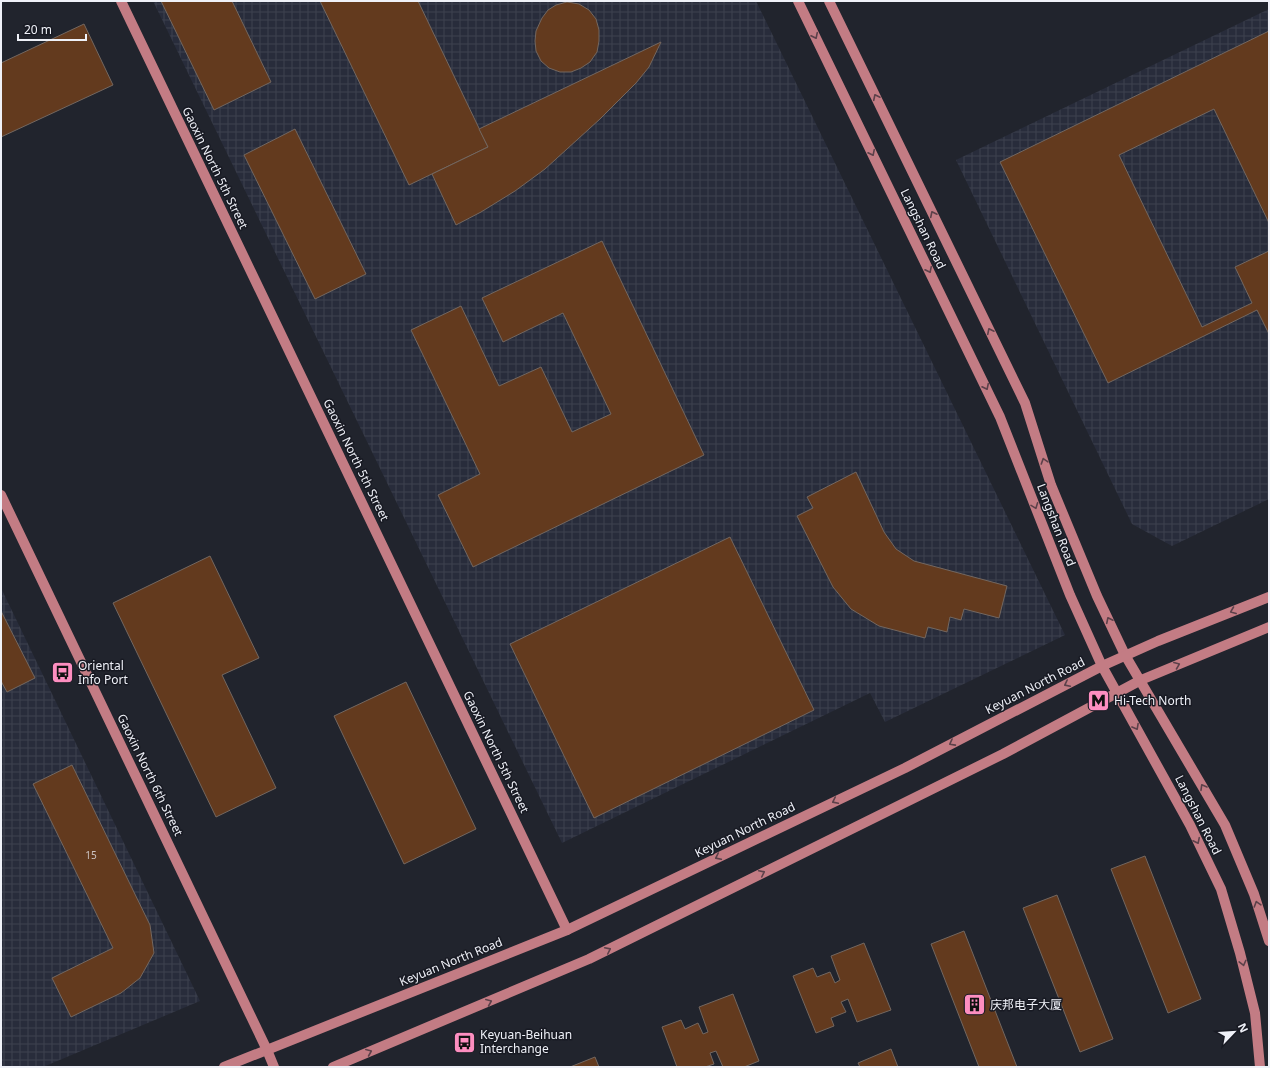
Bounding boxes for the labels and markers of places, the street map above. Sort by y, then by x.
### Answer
place label: Oriental Info Port [78,657,128,688]
bus stop icon: Oriental Info Port [49,660,75,686]
metro station icon: Hi-Tech North [1086,688,1112,714]
place label: Hi-Tech North [1114,692,1191,709]
building icon: 庆邦电子大厦 [961,992,987,1018]
place label: 庆邦电子大厦 [990,996,1062,1013]
place label: Keyuan-Beihuan Interchange [480,1026,572,1057]
bus stop icon: Keyuan-Beihuan Interchange [451,1029,477,1055]

